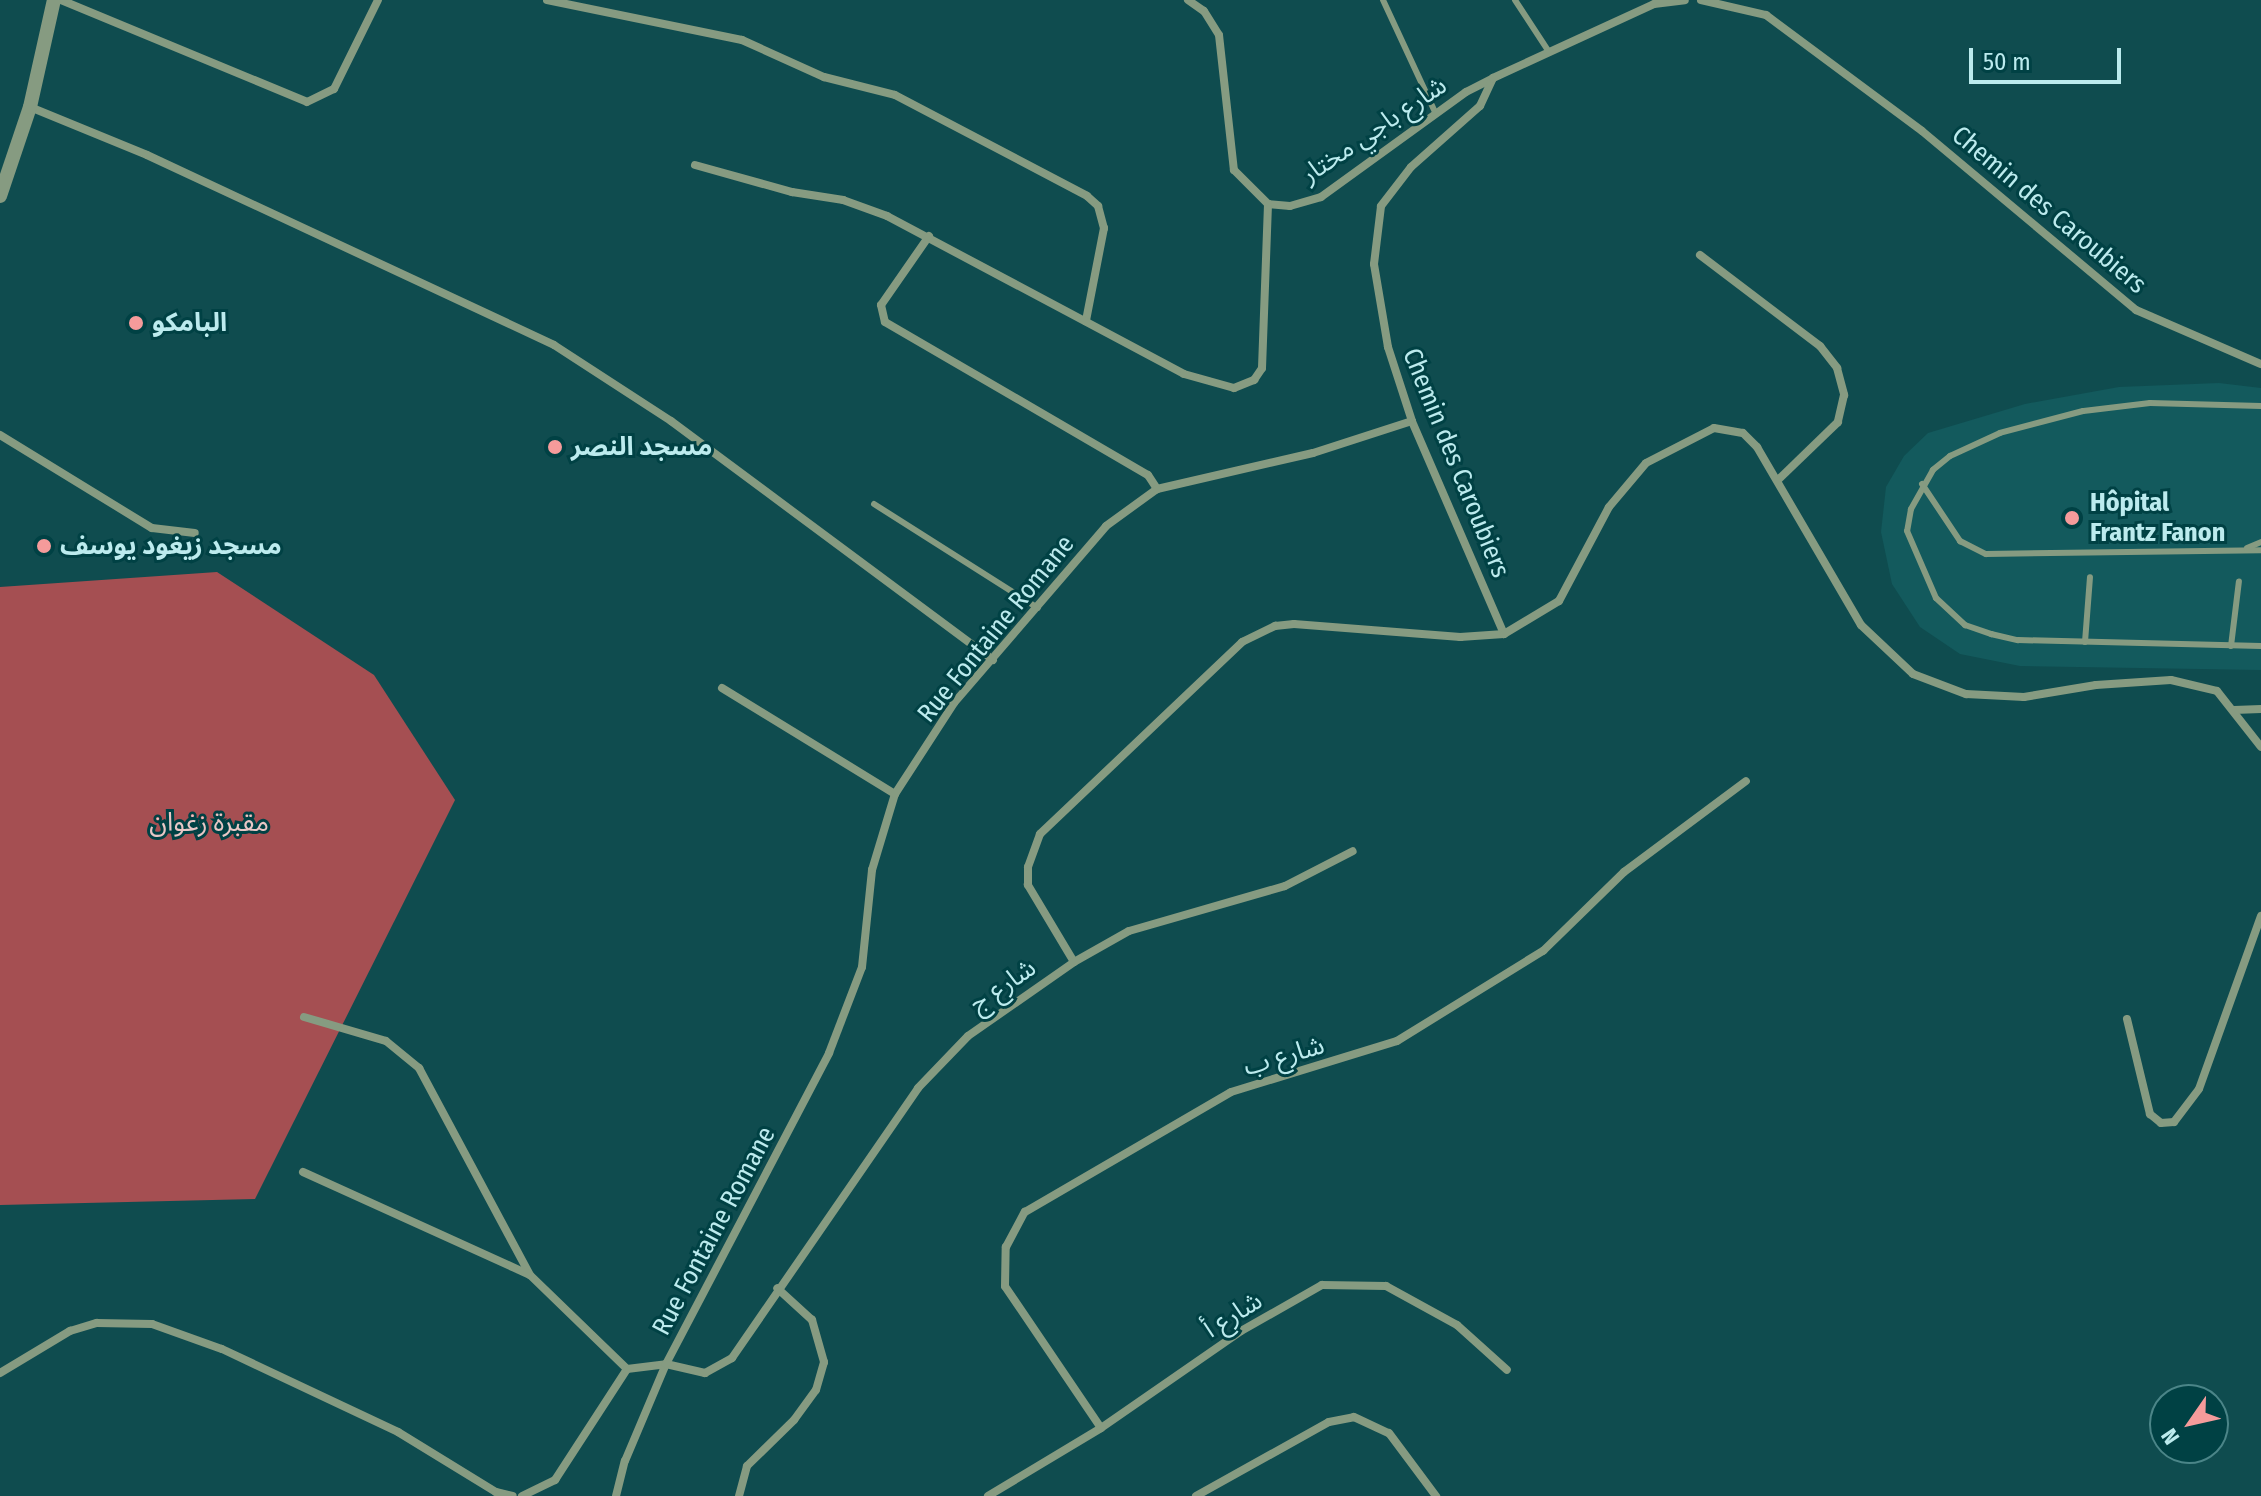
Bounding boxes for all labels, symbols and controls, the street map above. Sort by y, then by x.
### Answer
scale bar [1973,32,2125,82]
text: 50 m [1983,48,2031,76]
street label: شارع باجي مختار [1295,70,1453,190]
street label: Chemin des Caroubiers [1945,120,2153,300]
place label: البامكو [152,307,227,339]
marker: البامكو [127,314,145,332]
street label: Chemin des Caroubiers [1396,344,1516,582]
place label: مسجد النصر [571,431,712,463]
marker: مسجد النصر [546,438,564,456]
place label: Hôpital Frantz Fanon [2090,487,2225,548]
marker: Hôpital Frantz Fanon [2061,507,2083,529]
street label: Rue Fontaine Romane [911,529,1081,729]
place label: مسجد زيغود يوسف [60,530,282,562]
marker: مسجد زيغود يوسف [35,537,53,555]
park label: مقبرة زغوان [149,807,269,839]
street label: شارع ج [964,952,1042,1020]
street label: شارع ب [1240,1030,1328,1082]
street label: Rue Fontaine Romane [646,1121,782,1341]
street label: شارع أ [1198,1285,1268,1345]
north arrow [2149,1384,2229,1464]
text: N [2155,1424,2185,1450]

